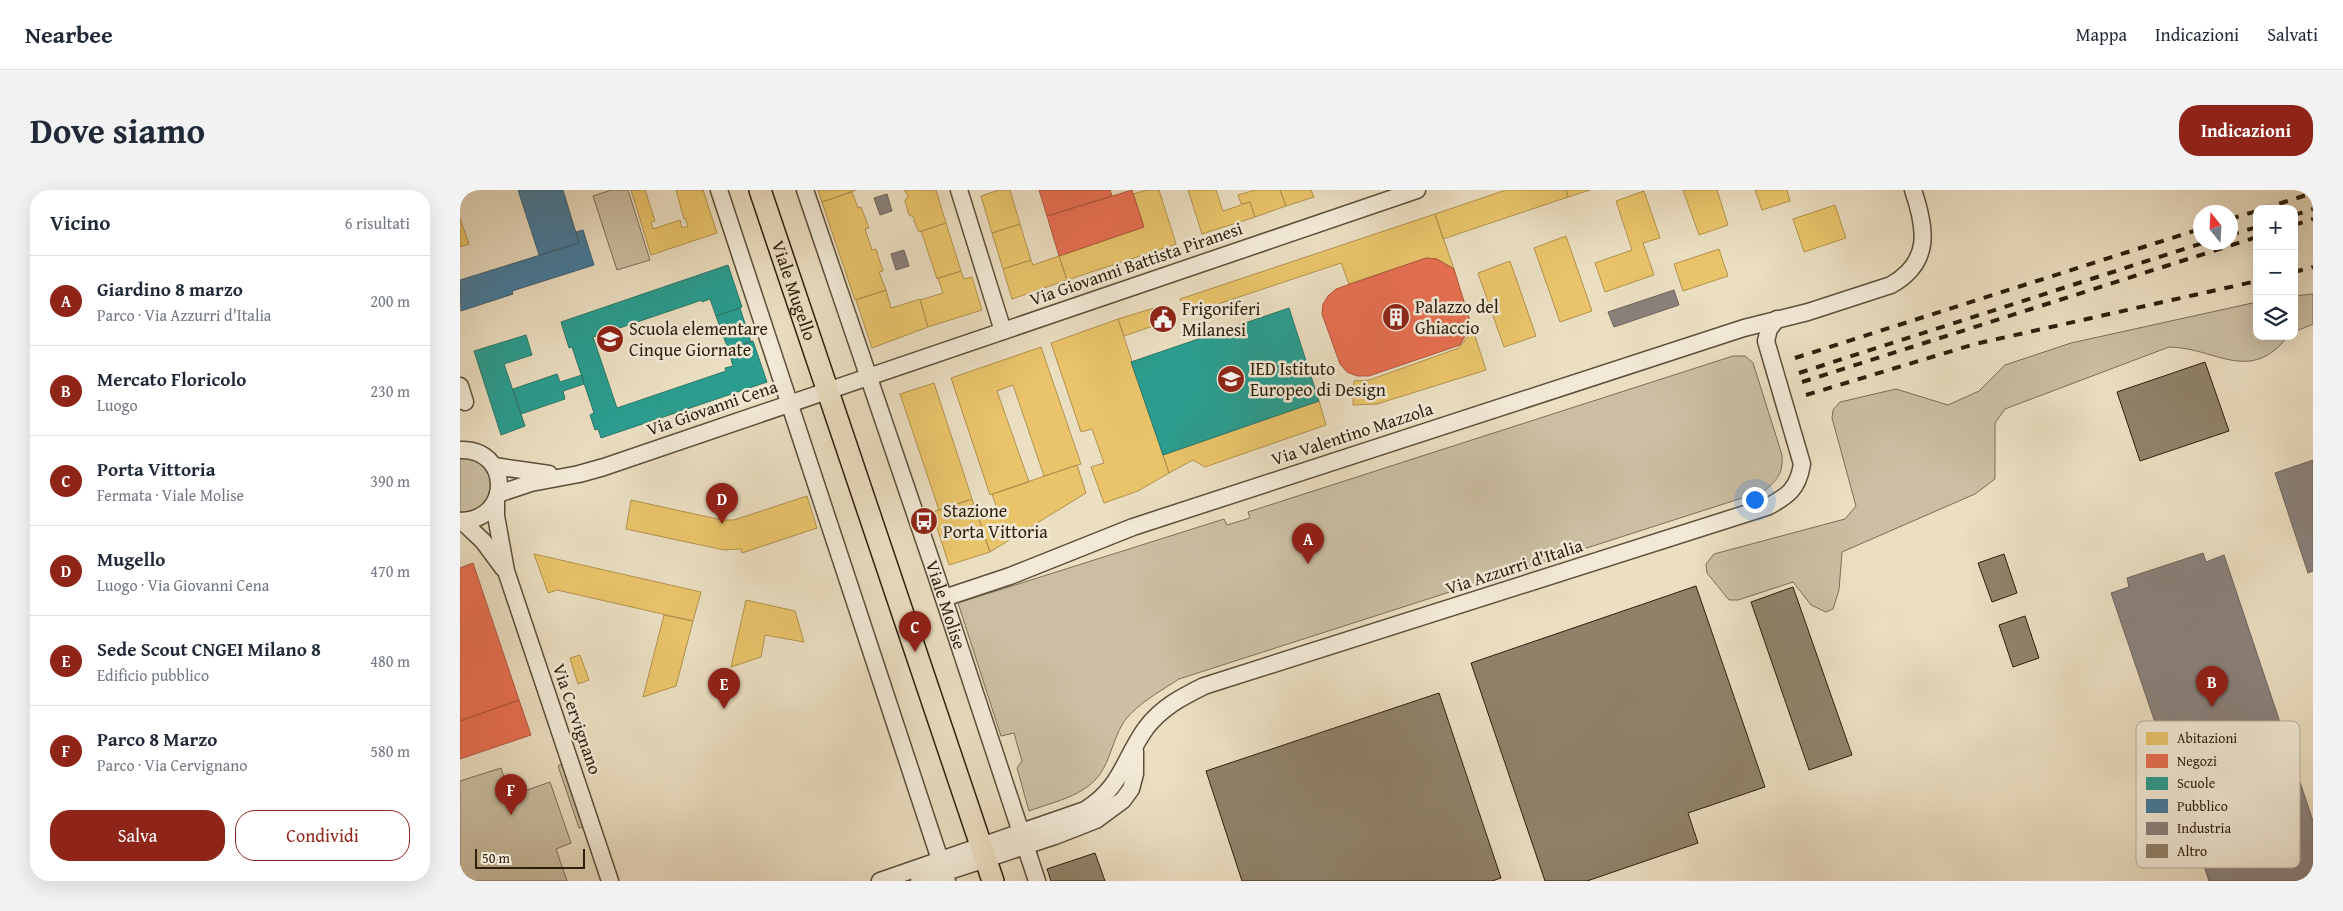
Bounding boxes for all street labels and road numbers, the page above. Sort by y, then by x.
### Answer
street label: Via Giovanni Battista Piranesi [1026,214,1246,313]
street label: Viale Mugello [765,237,824,344]
street label: Via Giovanni Cena [643,372,781,443]
street label: Via Valentino Mazzola [1268,394,1437,472]
street label: Via Azzurri d'Italia [1442,531,1586,601]
street label: Viale Molise [919,556,974,653]
street label: Via Cervignano [546,660,609,778]

